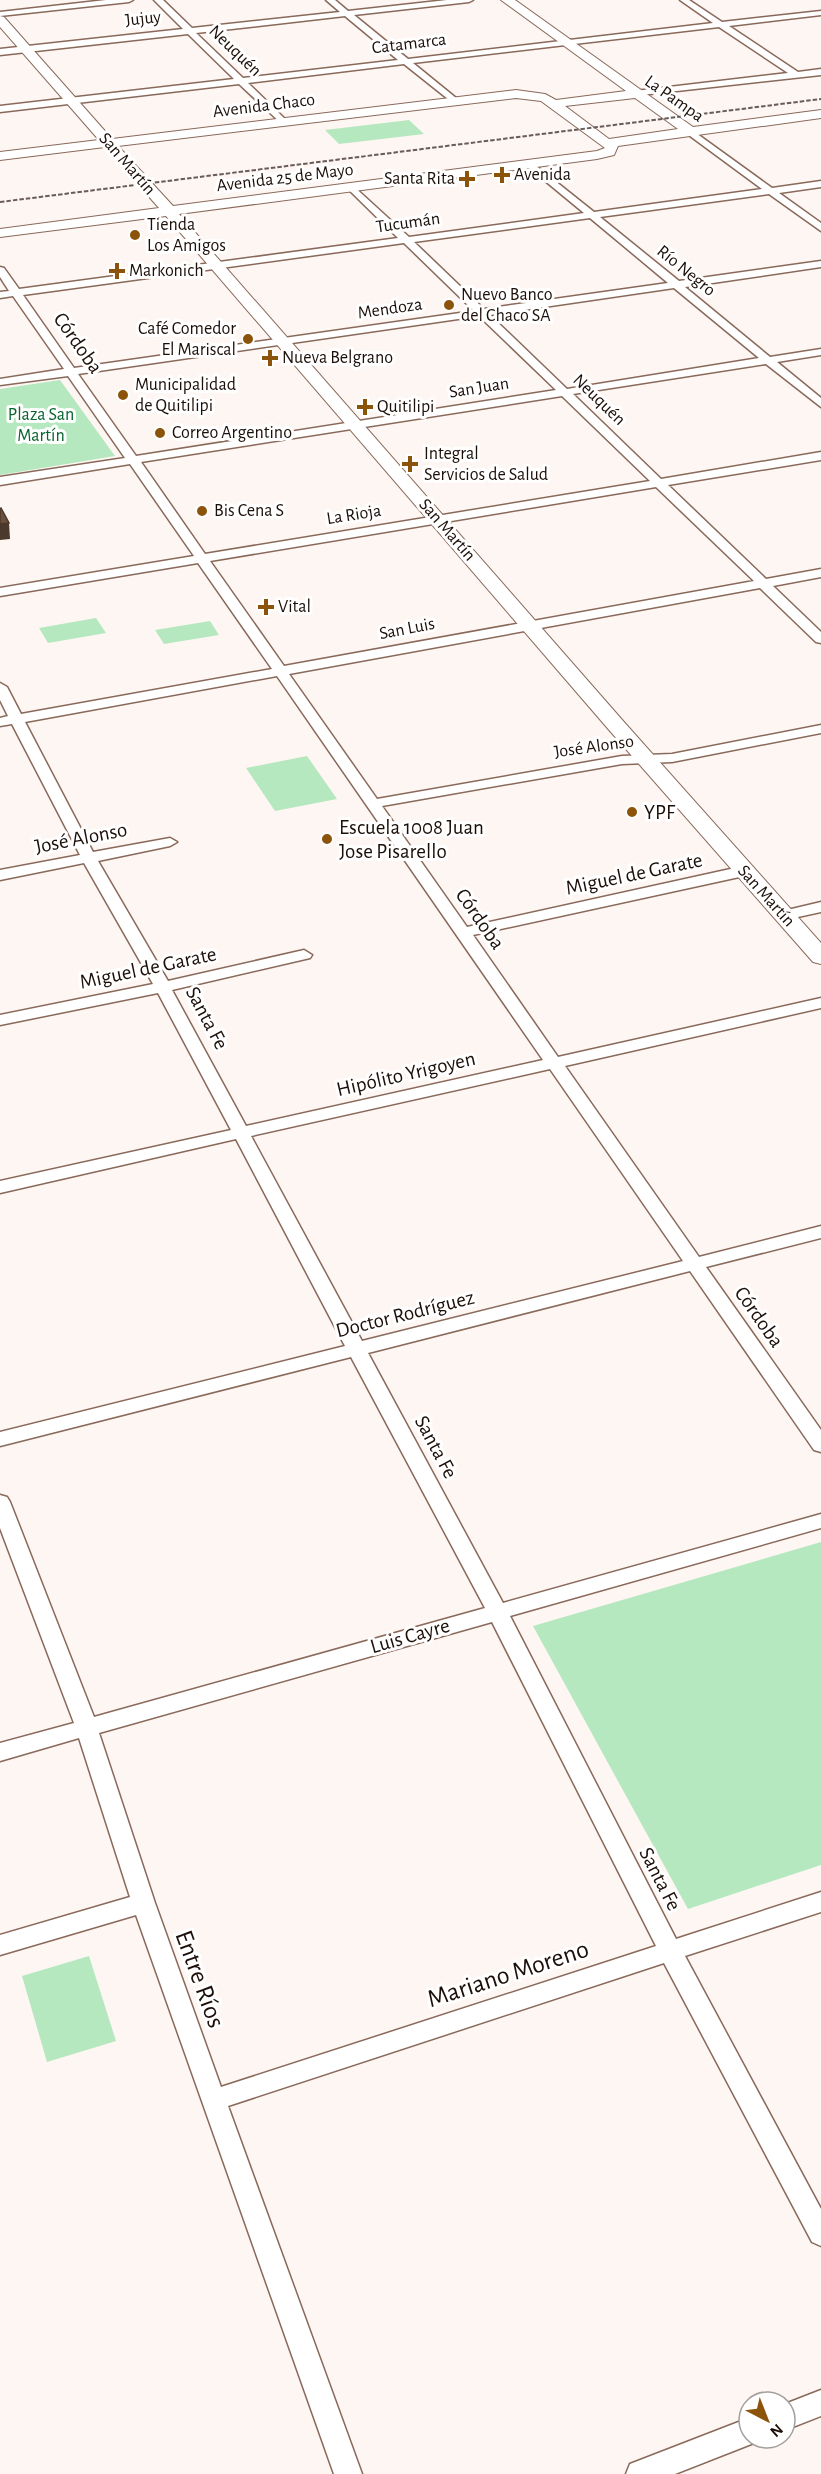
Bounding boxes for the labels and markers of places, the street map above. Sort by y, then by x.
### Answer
place label: Avenida [514,166,571,184]
marker: Avenida [495,168,509,182]
place label: Santa Rita [384,170,455,188]
marker: Santa Rita [460,172,474,186]
place label: Tienda Los Amigos [147,216,226,255]
marker: Tienda Los Amigos [128,228,142,242]
place label: Markonich [129,262,204,280]
marker: Markonich [110,264,124,278]
place label: Nuevo Banco del Chaco SA [461,286,553,325]
marker: Nuevo Banco del Chaco SA [442,298,456,312]
place label: Café Comedor El Mariscal [138,320,236,359]
marker: Café Comedor El Mariscal [241,332,255,346]
place label: Nueva Belgrano [282,349,393,367]
marker: Nueva Belgrano [263,351,277,365]
place label: Municipalidad de Quitilipi [135,376,236,415]
marker: Municipalidad de Quitilipi [116,388,130,402]
place label: Quitilipi [377,398,434,416]
marker: Quitilipi [358,400,372,414]
place label: Correo Argentino [172,424,292,442]
marker: Correo Argentino [153,426,167,440]
place label: Integral Servicios de Salud [424,445,548,484]
marker: Integral Servicios de Salud [401,455,419,473]
place label: Bis Cena S [214,502,284,520]
marker: Bis Cena S [195,504,209,518]
place label: Vital [278,598,311,616]
marker: Vital [259,600,273,614]
place label: YPF [644,802,676,823]
marker: YPF [625,805,639,819]
place label: Escuela 1008 Juan Jose Pisarello [339,817,484,862]
marker: Escuela 1008 Juan Jose Pisarello [320,832,334,846]

